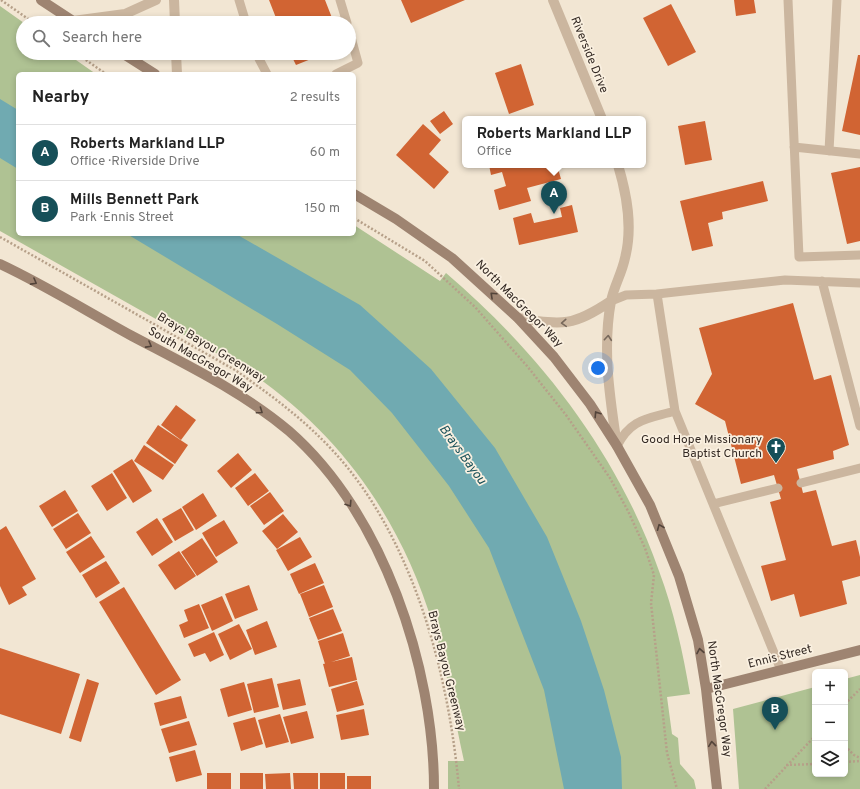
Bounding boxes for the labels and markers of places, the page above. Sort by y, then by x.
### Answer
pin: A [541,181,567,214]
place label: Good Hope Missionary Baptist Church [641,432,762,462]
church icon: Good Hope Missionary Baptist Church [765,436,787,464]
pin: B [762,697,788,730]

